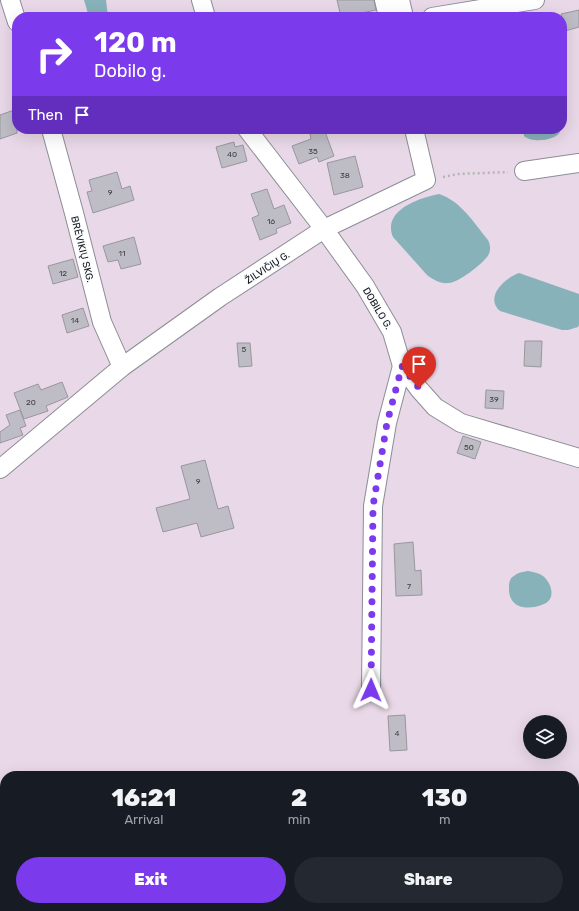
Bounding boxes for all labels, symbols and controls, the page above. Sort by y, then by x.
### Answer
text: 120 m [94,26,177,59]
icon: right [28,28,80,80]
text: Dobilo g. [94,60,166,82]
icon: arrive [71,104,93,126]
text: Then [28,106,63,124]
house number: 35 [308,147,318,156]
house number: 40 [227,150,237,159]
house number: 38 [340,171,350,180]
house number: 9 [108,188,113,197]
street label: BRĖVIKIŲ SKG. [68,215,96,284]
house number: 16 [267,217,275,226]
house number: 11 [119,249,125,258]
street label: ŽILVIČIŲ G. [243,249,292,287]
house number: 12 [59,269,67,278]
street label: DOBILO G. [360,285,394,332]
house number: 14 [71,316,79,325]
house number: 5 [242,345,247,354]
pin [402,347,436,388]
icon: arrive [408,353,430,375]
house number: 39 [489,395,499,404]
house number: 20 [26,398,36,407]
house number: 50 [464,443,474,452]
house number: 9 [196,477,201,486]
house number: 7 [407,582,411,591]
position arrow [350,669,392,711]
map controls [523,715,567,759]
button: layers [523,715,567,759]
house number: 4 [395,729,400,738]
text: 16:21 [111,784,176,812]
text: 2 [291,784,307,812]
text: 130 [422,784,468,812]
text: Arrival [124,812,163,827]
text: min [288,812,310,827]
text: m [439,812,450,827]
button: Exit [16,857,286,903]
button: Share [294,857,563,903]

